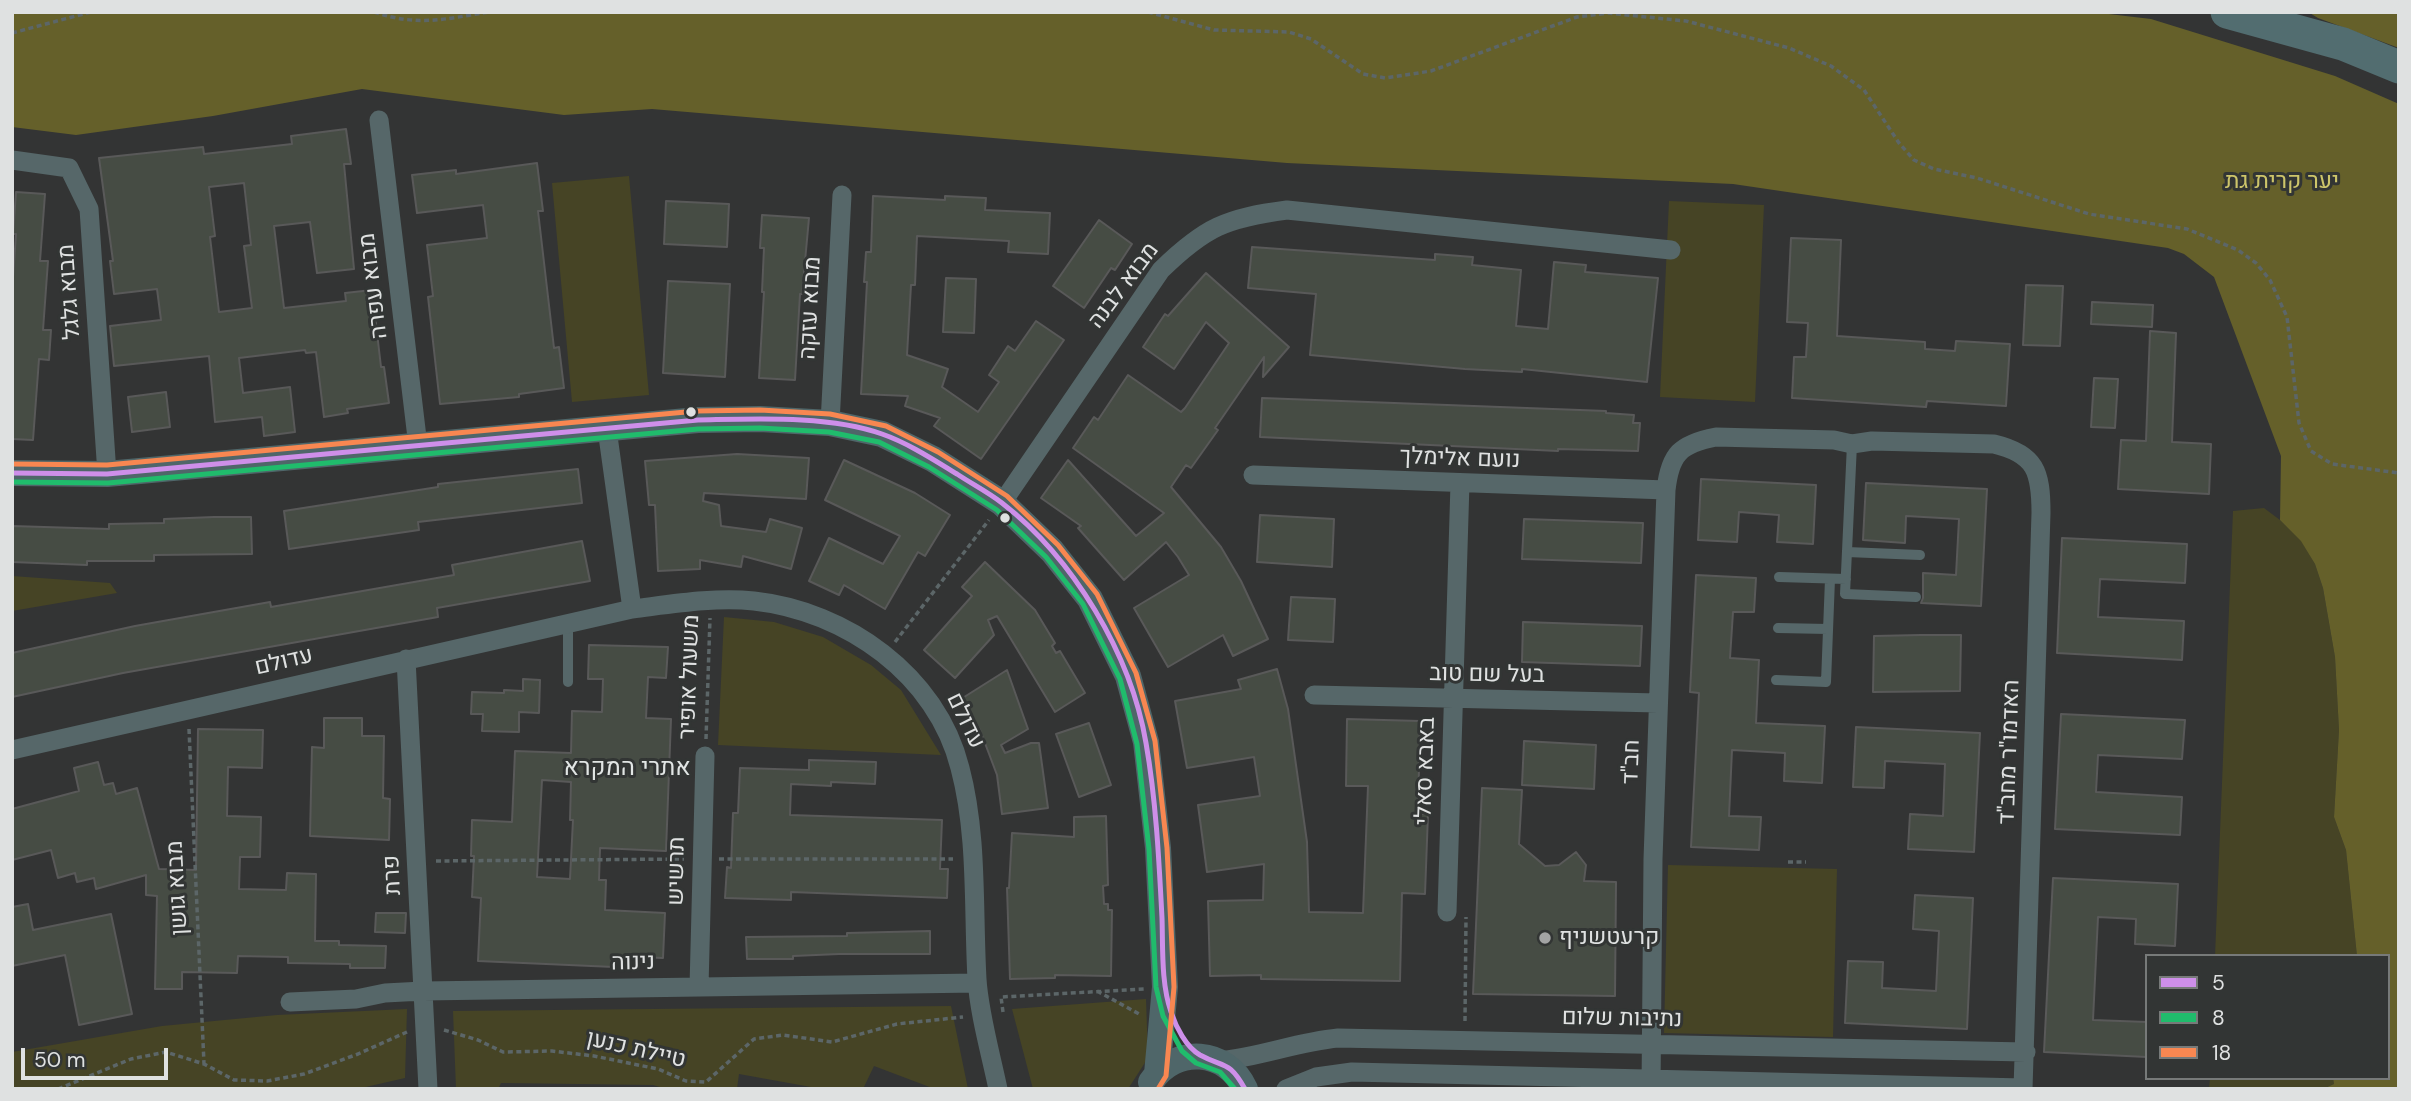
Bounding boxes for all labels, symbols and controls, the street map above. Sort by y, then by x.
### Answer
park label: יער קרית גת [2225,168,2339,196]
street label: מבוא עפרה [354,231,394,341]
street label: מבוא לבנה [1083,238,1165,334]
street label: מבוא גלגל [53,243,87,341]
street label: מבוא עזקה [795,256,827,360]
unlabelled marker [684,405,698,419]
street label: נועם אלימלך [1399,443,1521,475]
unlabelled marker [998,511,1012,525]
street label: משעול אופיר [674,614,706,740]
street label: עדולם [252,642,316,682]
street label: בעל שם טוב [1429,660,1545,690]
street label: האדמו"ר מחב"ד [1994,679,2026,825]
street label: עדולם [940,689,990,753]
street label: באבא סאלי [1410,717,1442,825]
street label: חב"ד [1617,739,1647,785]
district label: אתרי המקרא [563,755,691,783]
street label: תרשיש [663,836,691,906]
street label: מבוא גושן [162,840,194,936]
street label: פרת [378,854,408,896]
place label: קרעטשניף [1559,924,1659,952]
marker: קרעטשניף [1537,930,1553,946]
street label: נינוה [611,949,655,977]
legend [2145,954,2390,1080]
text: 5 [2212,969,2225,997]
street label: נתיבות שלום [1562,1004,1682,1034]
text: 8 [2212,1004,2225,1032]
street label: טיילת כנען [584,1025,688,1075]
scale bar [24,1034,172,1078]
text: 18 [2212,1039,2231,1067]
text: 50 m [34,1046,85,1074]

